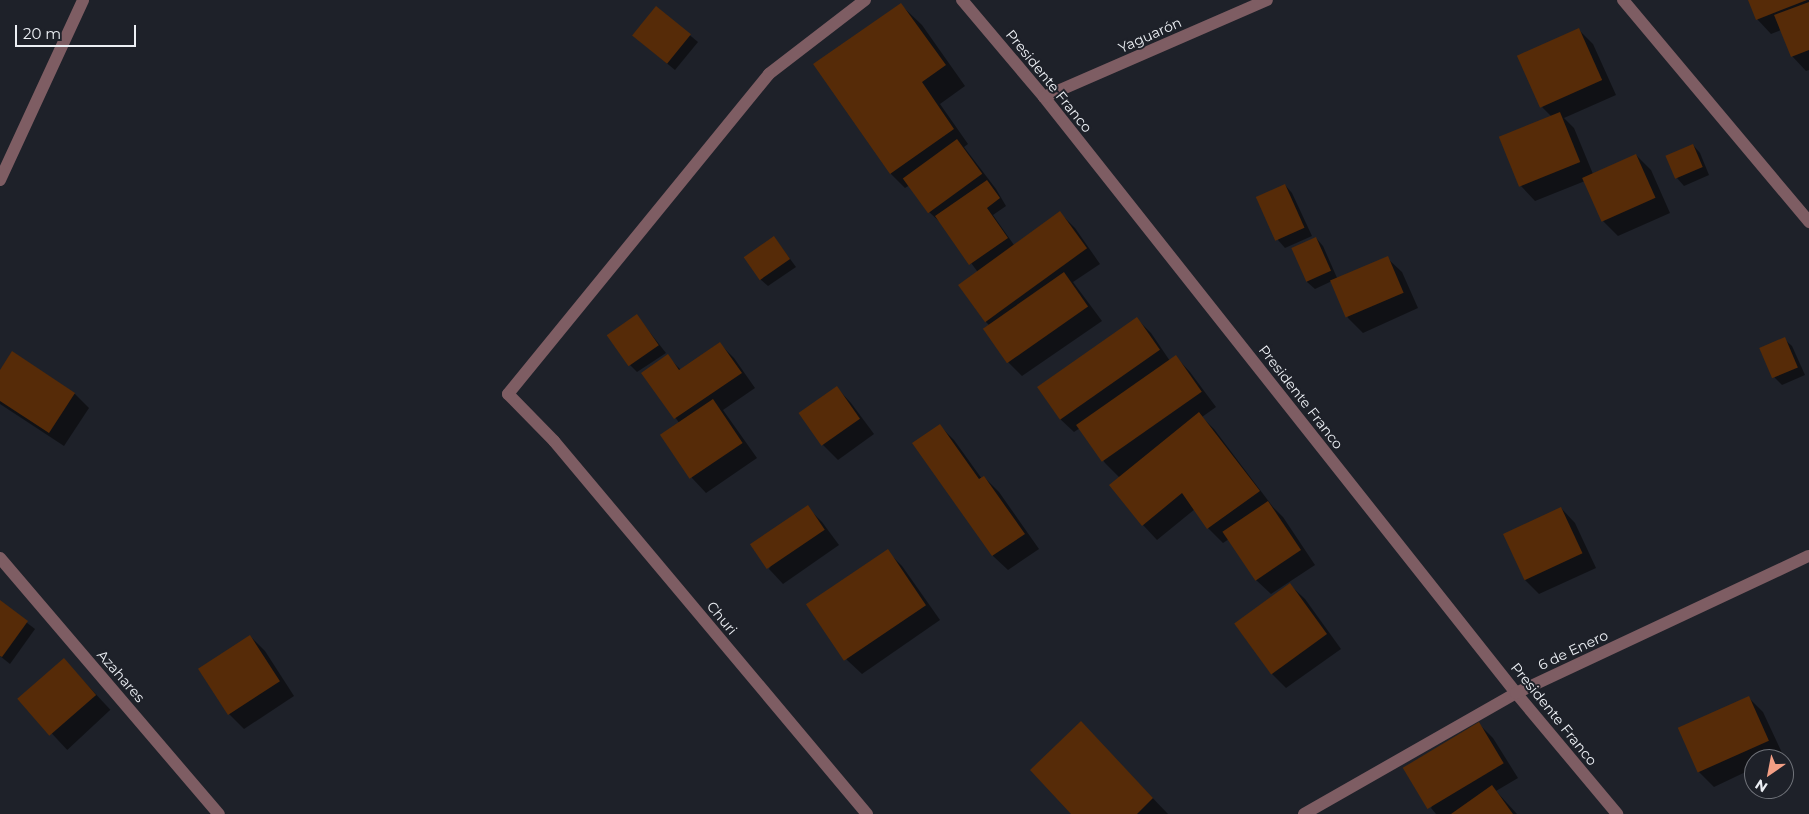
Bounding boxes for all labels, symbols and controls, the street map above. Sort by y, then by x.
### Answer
street label: Yaguarón [1116,14,1184,56]
scale bar [18,15,139,47]
text: 20 m [23,24,61,43]
street label: Presidente Franco [1002,26,1096,136]
street label: Presidente Franco [1255,342,1347,452]
street label: Churi [703,598,741,638]
street label: 6 de Enero [1535,626,1611,674]
street label: Azahares [94,646,148,706]
street label: Presidente Franco [1507,659,1601,769]
north arrow [1744,749,1794,799]
text: N [1752,775,1771,796]

